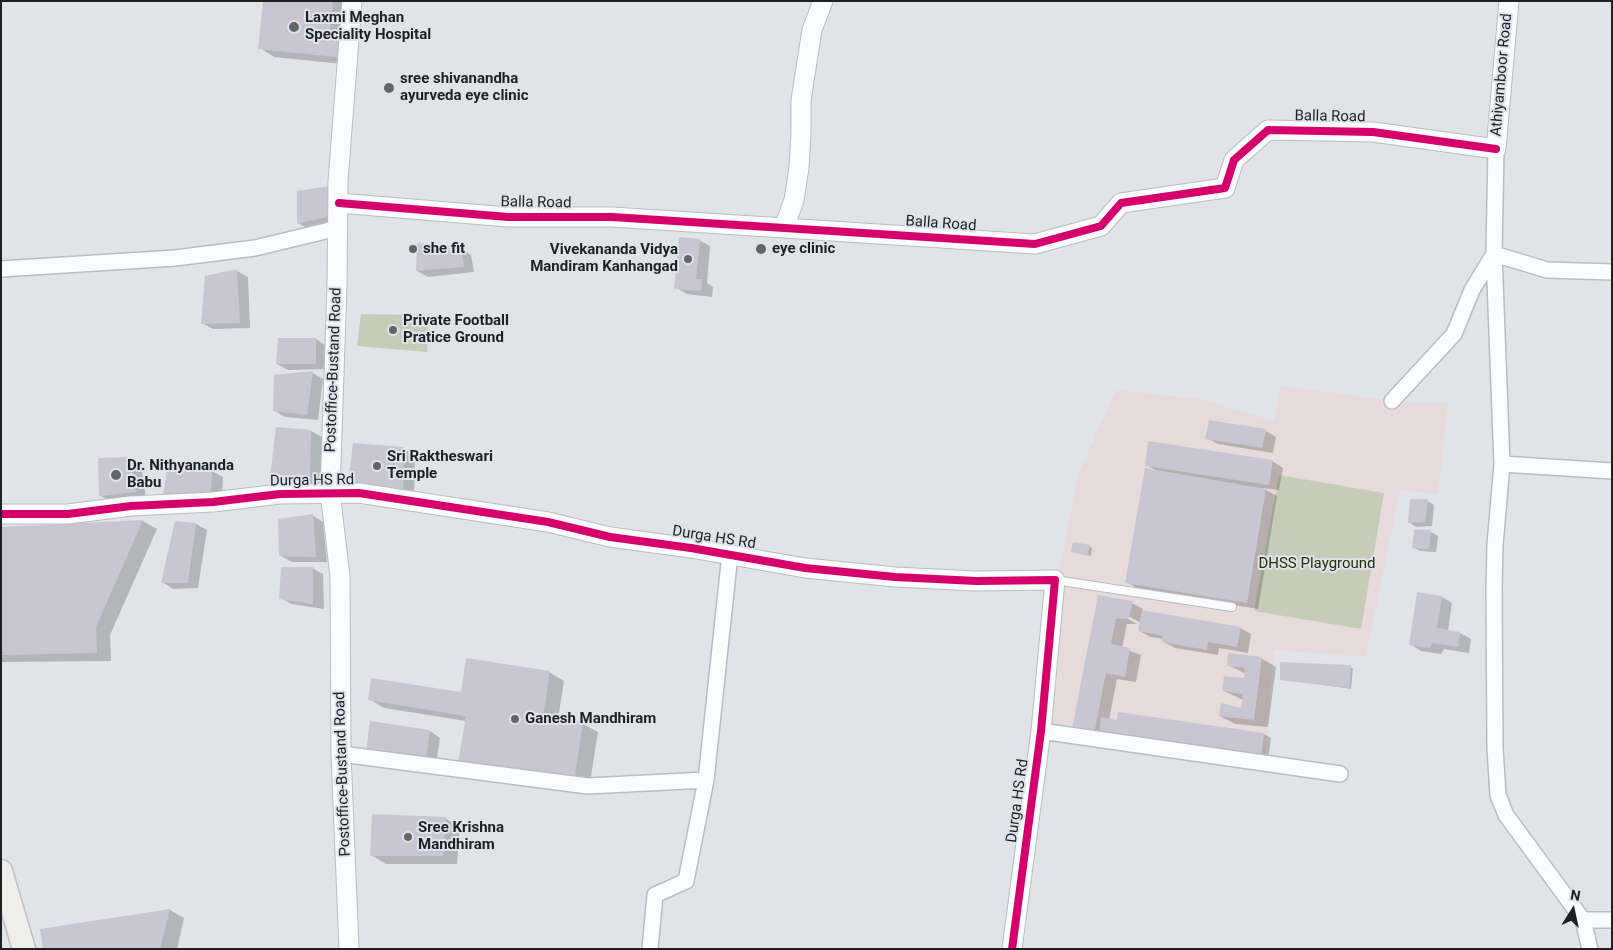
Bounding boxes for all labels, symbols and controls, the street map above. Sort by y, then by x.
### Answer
place label: Laxmi Meghan Speciality Hospital [305,9,431,44]
street label: Athiyamboor Road [1488,13,1516,137]
marker: Laxmi Meghan Speciality Hospital [287,20,301,34]
place label: sree shivanandha ayurveda eye clinic [400,70,529,105]
marker: sree shivanandha ayurveda eye clinic [382,81,396,95]
street label: Balla Road [1294,107,1366,127]
street label: Balla Road [500,193,572,213]
street label: Balla Road [905,213,977,235]
place label: she fit [423,240,465,258]
place label: eye clinic [772,240,835,258]
place label: Vivekananda Vidya Mandiram Kanhangad [530,241,678,276]
marker: eye clinic [754,242,768,256]
marker: she fit [407,243,419,255]
marker: Vivekananda Vidya Mandiram Kanhangad [682,253,694,265]
street label: Postoffice-Bustand Road [322,287,346,453]
place label: Private Football Pratice Ground [403,312,509,347]
marker: Private Football Pratice Ground [387,324,399,336]
place label: Sri Raktheswari Temple [387,448,493,483]
place label: Dr. Nithyananda Babu [127,457,234,492]
marker: Sri Raktheswari Temple [371,460,383,472]
marker: Dr. Nithyananda Babu [109,468,123,482]
street label: Durga HS Rd [270,471,354,491]
street label: Durga HS Rd [671,523,757,553]
park label: DHSS Playground [1258,555,1376,573]
street label: Postoffice-Bustand Road [331,691,355,857]
place label: Ganesh Mandhiram [525,710,656,728]
marker: Ganesh Mandhiram [509,713,521,725]
street label: Durga HS Rd [1003,758,1033,844]
place label: Sree Krishna Mandhiram [418,819,504,854]
marker: Sree Krishna Mandhiram [402,831,414,843]
north arrow [1548,885,1598,935]
text: N [1569,886,1582,904]

